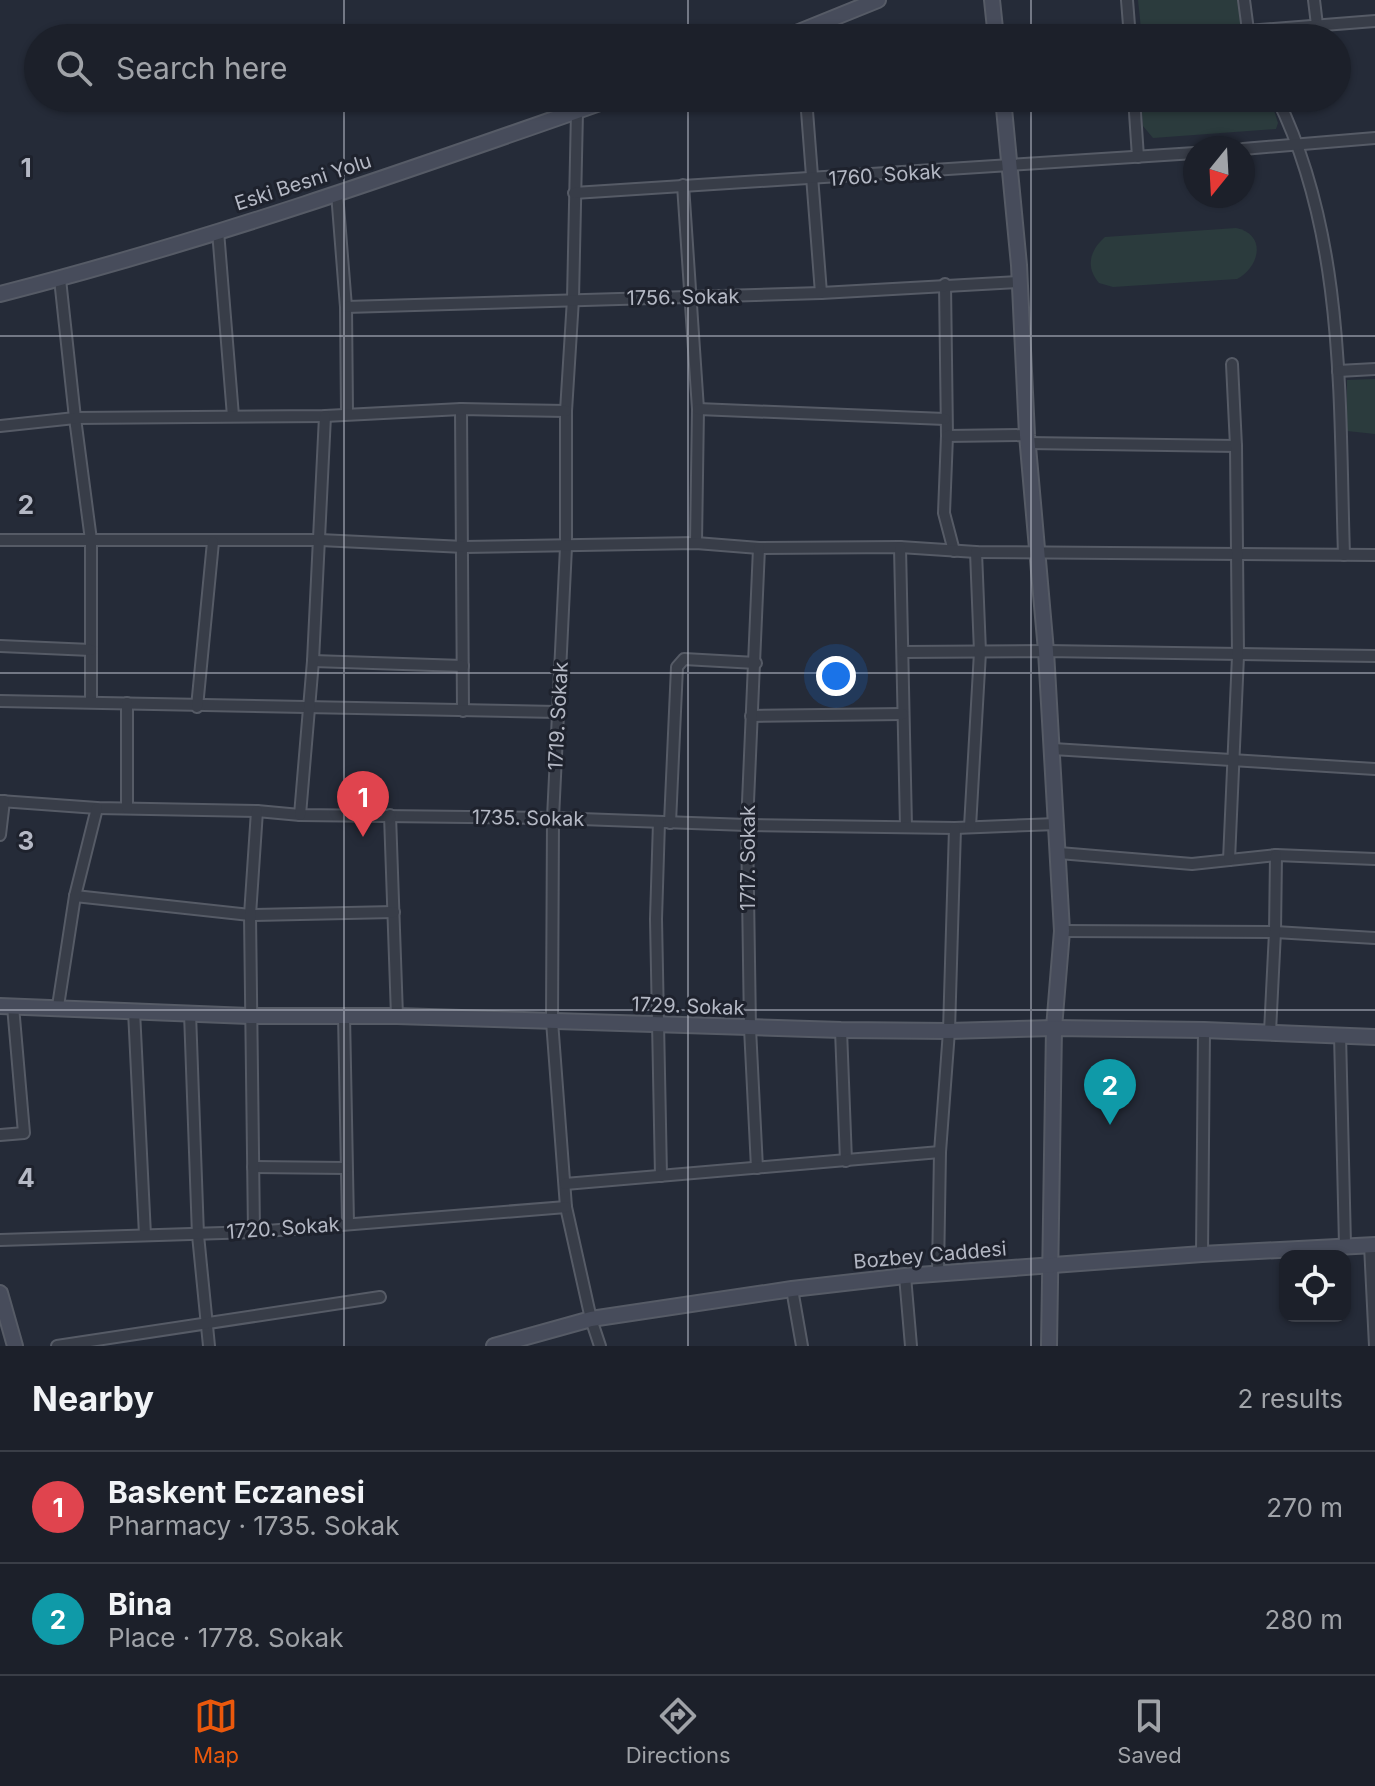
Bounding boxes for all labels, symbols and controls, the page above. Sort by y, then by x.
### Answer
search box [24,24,1351,112]
icon: search [52,46,96,90]
text: Search here [116,50,288,86]
north arrow [1183,136,1255,208]
street label: Eski Besni Yolu [232,149,374,215]
text: 1 [20,152,32,183]
street label: 1760. Sokak [828,159,942,191]
street label: 1756. Sokak [627,284,739,310]
text: 2 [18,489,34,520]
your location [816,656,856,696]
street label: 1719. Sokak [543,661,573,771]
pin: 1 [337,771,389,837]
street label: 1735. Sokak [472,805,584,831]
street label: 1717. Sokak [736,805,760,911]
text: 3 [18,825,34,856]
street label: 1729. Sokak [631,992,745,1020]
pin: 2 [1084,1059,1136,1125]
text: 4 [17,1162,35,1193]
street label: 1720. Sokak [226,1212,340,1244]
street label: Bozbey Caddesi [852,1236,1008,1274]
map controls [1279,1250,1351,1322]
button: locate [1279,1250,1351,1322]
text: Nearby [32,1378,154,1419]
text: 2 results [1238,1383,1343,1414]
text: Baskent Eczanesi [108,1474,365,1510]
text: 1 [52,1492,64,1523]
text: 270 m [1266,1492,1343,1523]
text: Pharmacy · 1735. Sokak [108,1510,399,1541]
text: Bina [108,1586,172,1622]
text: 2 [50,1604,66,1635]
text: 280 m [1265,1604,1343,1635]
text: Place · 1778. Sokak [108,1622,344,1653]
tab: Map [193,1694,239,1768]
tab: Directions [626,1694,731,1768]
tab: Saved [1117,1694,1182,1768]

